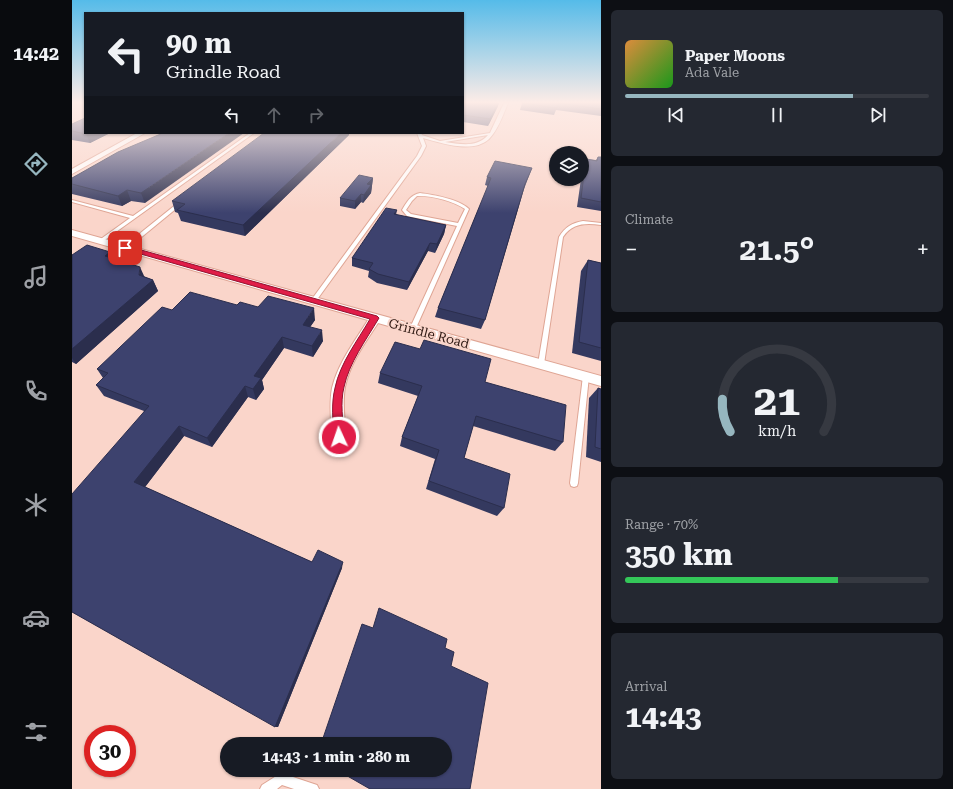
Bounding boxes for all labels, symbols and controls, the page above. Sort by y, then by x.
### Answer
text: 90 m [166,27,231,60]
icon: left [100,28,152,80]
text: 14:42 [13,43,59,64]
text: Paper Moons [685,47,785,65]
text: Grindle Road [166,61,281,82]
text: Ada Vale [685,65,739,80]
icon: left [221,104,243,126]
icon: ahead [263,104,285,126]
icon: right [305,104,327,126]
icon: previous [665,104,687,126]
icon: pause [766,104,788,126]
icon: next [867,104,889,126]
map controls [549,146,589,186]
button: layers [549,146,589,186]
icon: directions [22,150,50,178]
text: Climate [625,212,673,227]
pin [108,231,142,265]
text: 21.5° [740,232,814,267]
icon: arrive [114,237,136,259]
text: − [625,237,637,262]
text: + [917,237,929,262]
icon: music [22,263,50,291]
street label: Grindle Road [387,316,471,352]
text: 21 [754,376,800,425]
icon: phone [22,377,50,405]
position arrow [318,416,360,458]
text: km/h [758,423,796,439]
icon: climate [22,491,50,519]
text: Range · 70% [625,517,698,532]
text: 350 km [625,537,733,572]
icon: car [22,604,50,632]
text: Arrival [625,679,667,694]
text: 14:43 [625,699,702,734]
icon: filters [22,718,50,746]
speed limit sign: 30 [84,725,136,777]
text: 14:43 · 1 min · 280 m [262,748,410,766]

